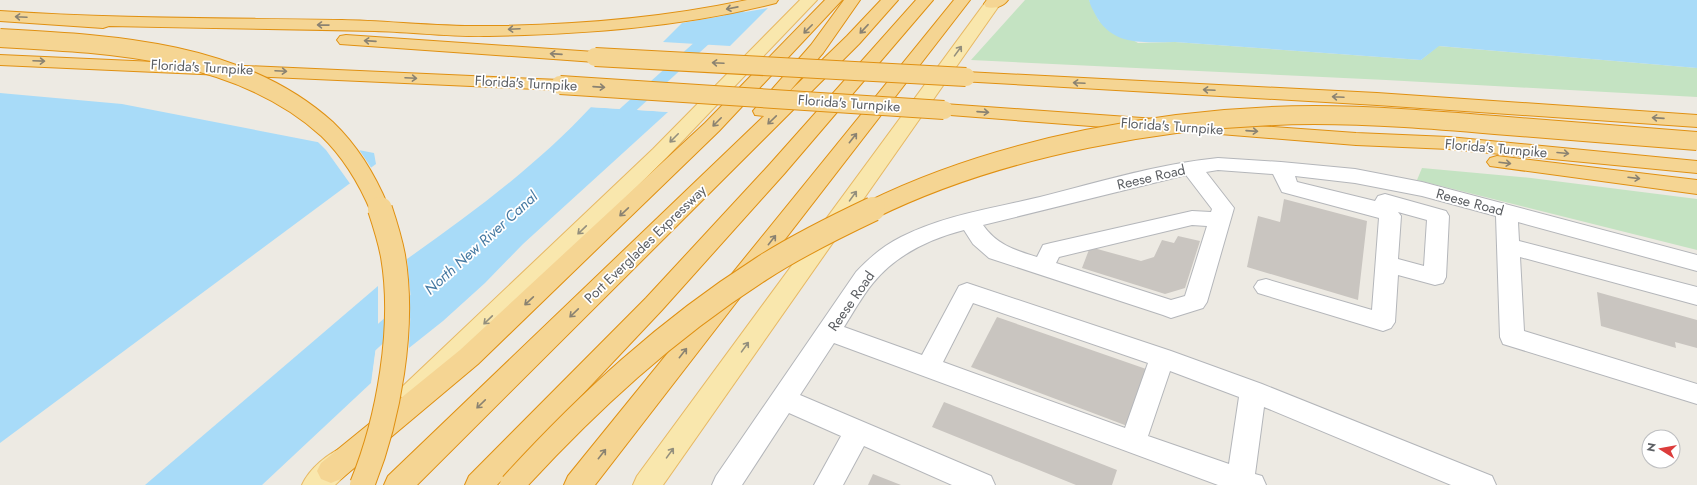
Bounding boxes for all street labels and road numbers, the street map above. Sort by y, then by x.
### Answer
street label: Florida's Turnpike [150,54,254,80]
street label: Florida's Turnpike [474,70,578,96]
street label: Florida's Turnpike [797,89,901,117]
street label: Florida's Turnpike [1120,112,1224,140]
street label: Florida's Turnpike [1444,134,1548,162]
street label: Reese Road [1115,159,1187,195]
street label: Port Everglades Expressway [580,180,711,308]
street label: Reese Road [1434,183,1506,221]
street label: Reese Road [823,267,879,335]

